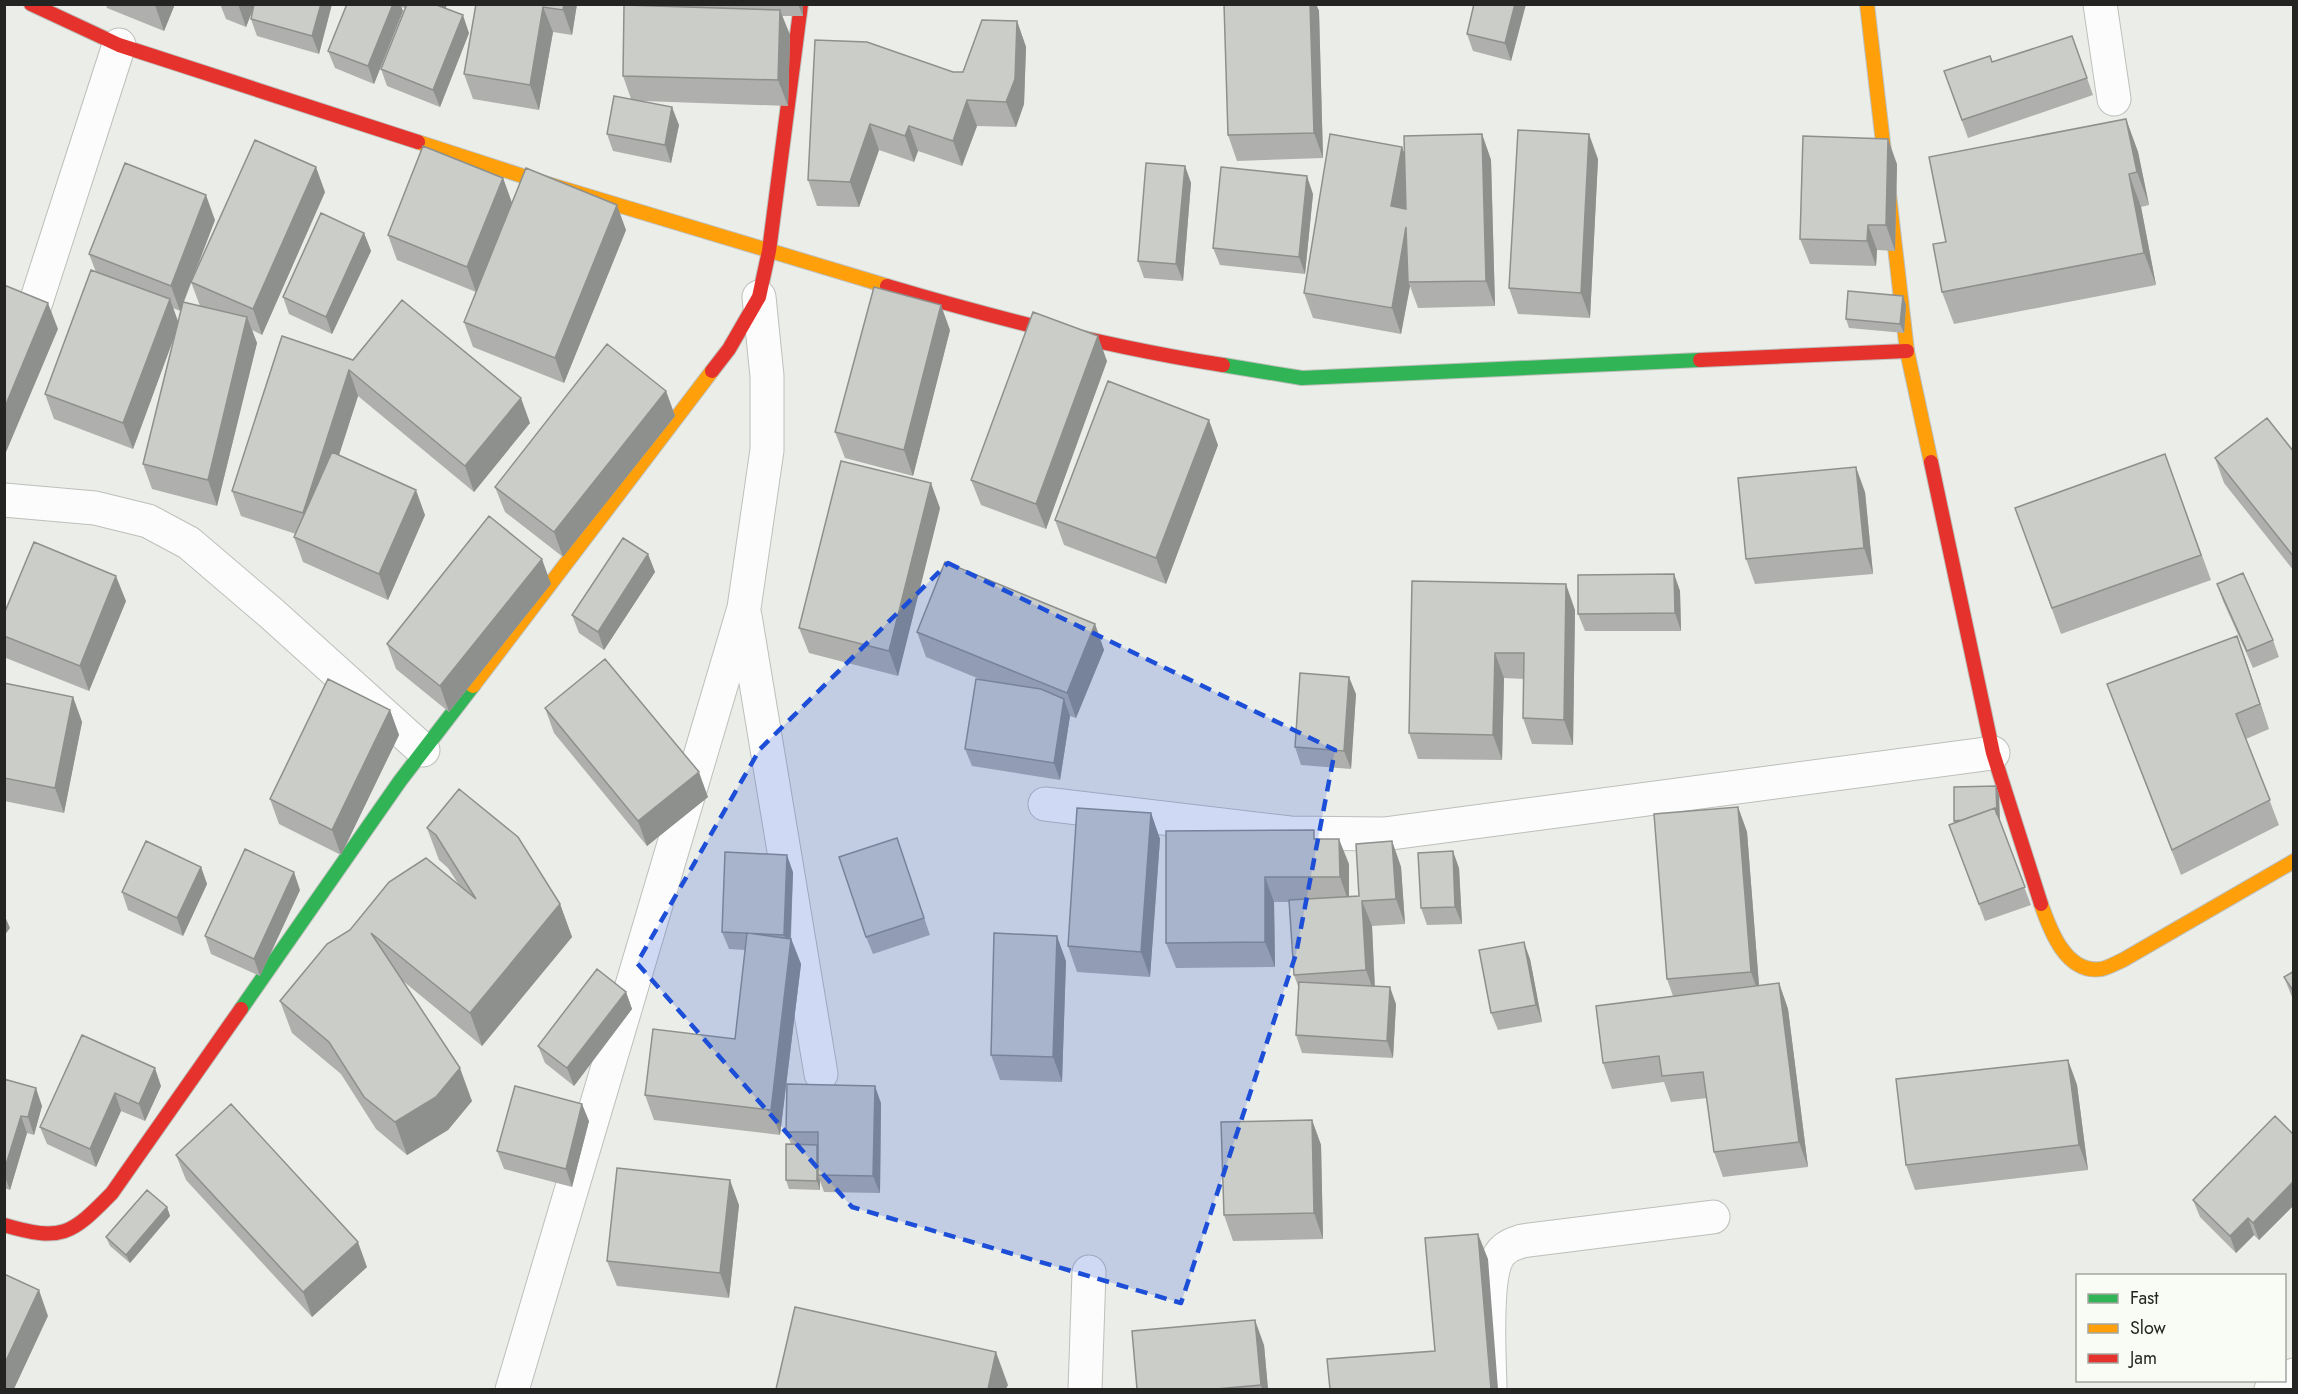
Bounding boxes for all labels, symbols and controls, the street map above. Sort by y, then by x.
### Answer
legend [2076,1274,2286,1382]
text: Fast [2130,1285,2159,1311]
text: Slow [2130,1315,2167,1341]
text: Jam [2128,1345,2157,1371]

